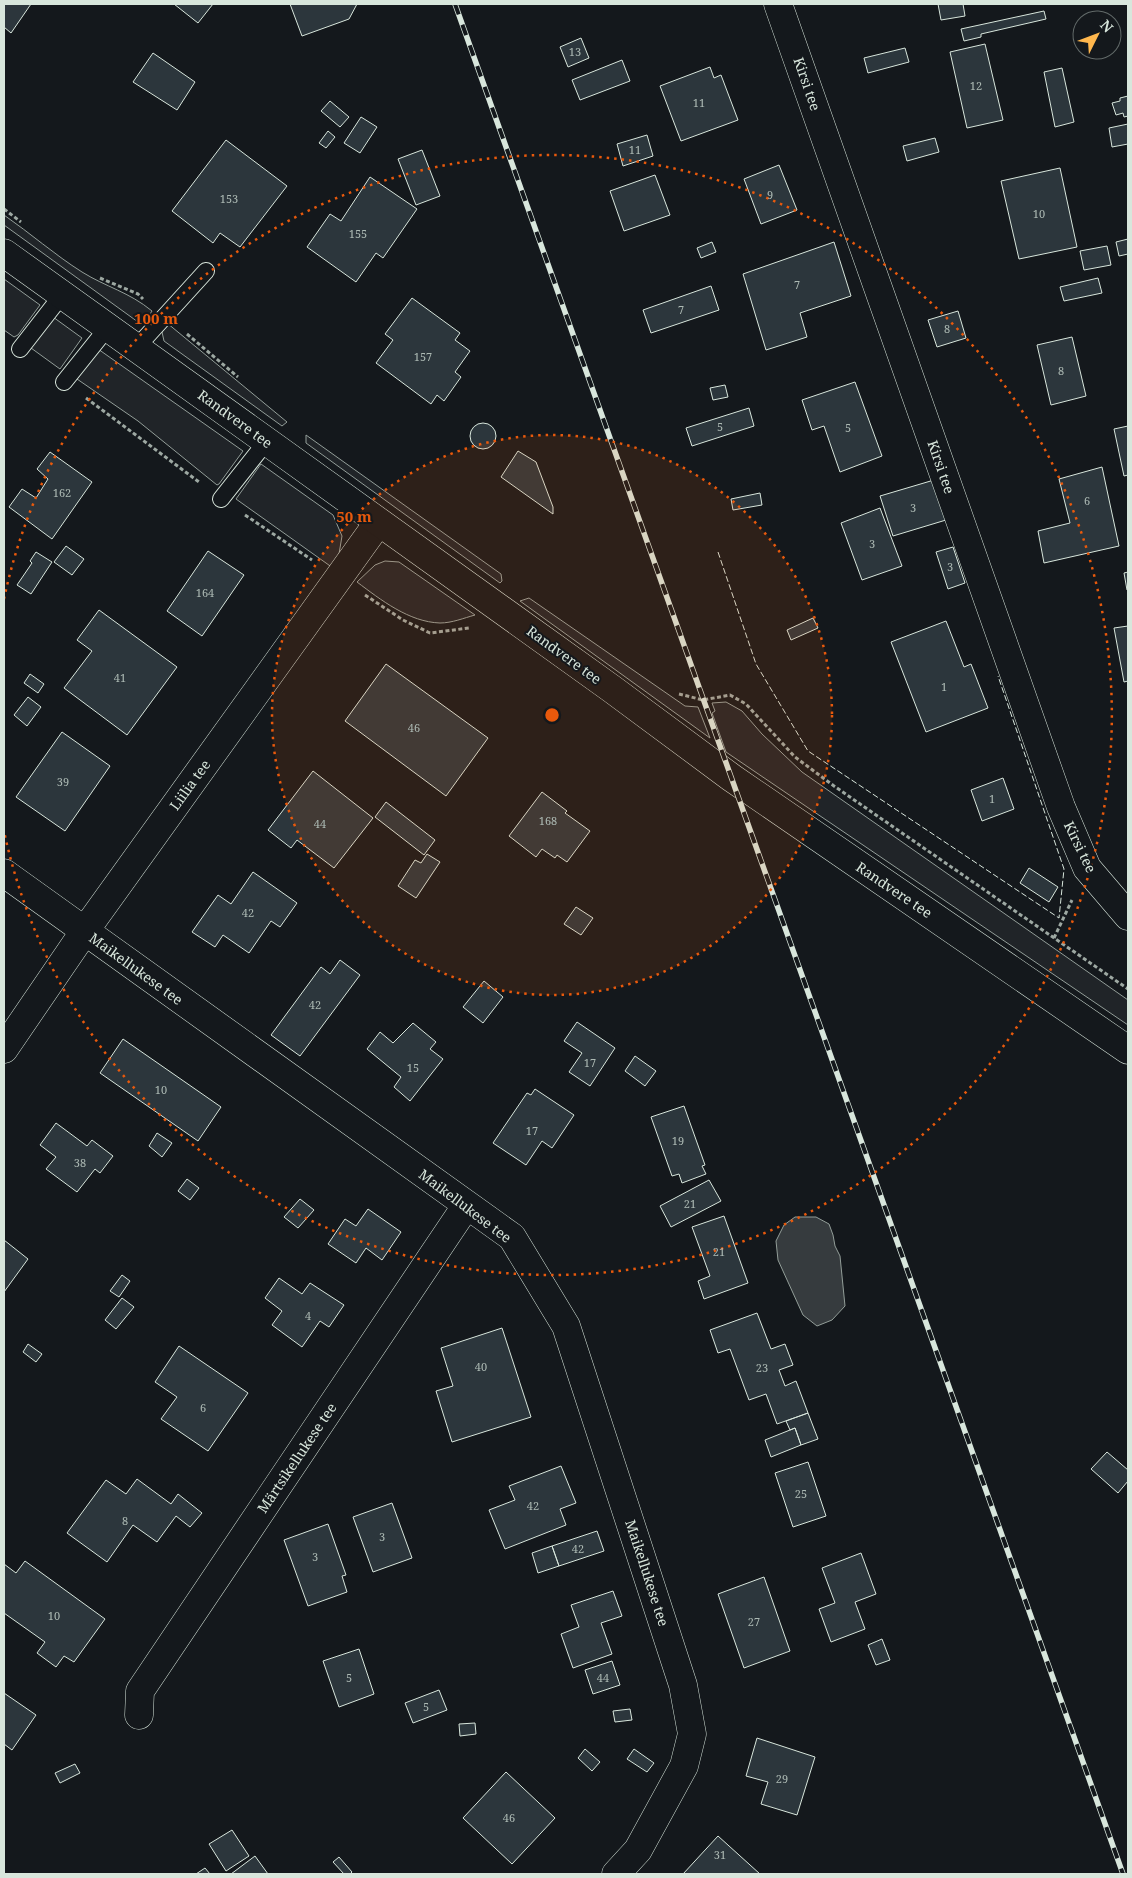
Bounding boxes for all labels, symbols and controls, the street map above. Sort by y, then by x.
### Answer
north arrow [1072,10,1122,60]
text: N [1096,16,1118,36]
house number: 13 [569,44,581,59]
street label: Kirsi tee [790,55,825,113]
house number: 12 [970,78,982,93]
house number: 11 [693,95,705,110]
house number: 11 [629,142,641,157]
house number: 9 [767,187,773,202]
house number: 153 [220,191,238,206]
house number: 10 [1033,206,1045,221]
house number: 155 [349,226,367,241]
house number: 7 [794,277,800,292]
house number: 7 [678,302,684,317]
text: 100 m [134,308,178,328]
house number: 8 [944,321,950,336]
house number: 157 [414,349,432,364]
house number: 8 [1058,363,1064,378]
street label: Randvere tee [194,385,276,452]
house number: 5 [717,419,723,434]
house number: 5 [845,420,851,435]
street label: Kirsi tee [924,438,959,496]
house number: 162 [53,485,71,500]
house number: 6 [1084,493,1090,508]
house number: 3 [910,500,916,515]
text: 50 m [336,506,372,526]
house number: 3 [869,536,875,551]
house number: 3 [947,559,953,574]
house number: 164 [196,585,214,600]
street label: Randvere tee [523,621,605,688]
house number: 41 [114,670,126,685]
house number: 1 [941,679,947,694]
centre of rings [543,706,561,724]
house number: 46 [408,720,420,735]
street label: Liilia tee [165,756,214,814]
house number: 39 [57,774,69,789]
house number: 1 [989,791,995,806]
house number: 168 [539,813,557,828]
house number: 44 [314,816,326,831]
street label: Kirsi tee [1060,818,1101,876]
street label: Randvere tee [853,857,936,922]
house number: 42 [242,905,254,920]
street label: Maikellukese tee [86,928,187,1009]
house number: 42 [309,997,321,1012]
house number: 17 [584,1055,596,1070]
house number: 15 [407,1060,419,1075]
house number: 10 [155,1082,167,1097]
house number: 17 [526,1123,538,1138]
house number: 19 [672,1133,684,1148]
house number: 38 [74,1155,86,1170]
street label: Maikellukese tee [415,1165,515,1247]
house number: 21 [684,1196,696,1211]
house number: 21 [713,1244,725,1259]
house number: 4 [305,1308,311,1323]
house number: 40 [475,1359,487,1374]
house number: 23 [756,1360,768,1375]
street label: Märtsikellukese tee [253,1399,341,1517]
house number: 6 [200,1400,206,1415]
house number: 25 [795,1486,807,1501]
house number: 42 [527,1498,539,1513]
house number: 8 [122,1513,128,1528]
street label: Maikellukese tee [621,1517,674,1629]
house number: 3 [379,1529,385,1544]
house number: 42 [572,1541,584,1556]
house number: 3 [312,1549,318,1564]
house number: 10 [48,1608,60,1623]
house number: 27 [748,1614,760,1629]
house number: 5 [346,1670,352,1685]
house number: 44 [597,1670,609,1685]
house number: 5 [423,1699,429,1714]
house number: 29 [776,1771,788,1786]
house number: 46 [503,1810,515,1825]
house number: 31 [714,1847,726,1862]

